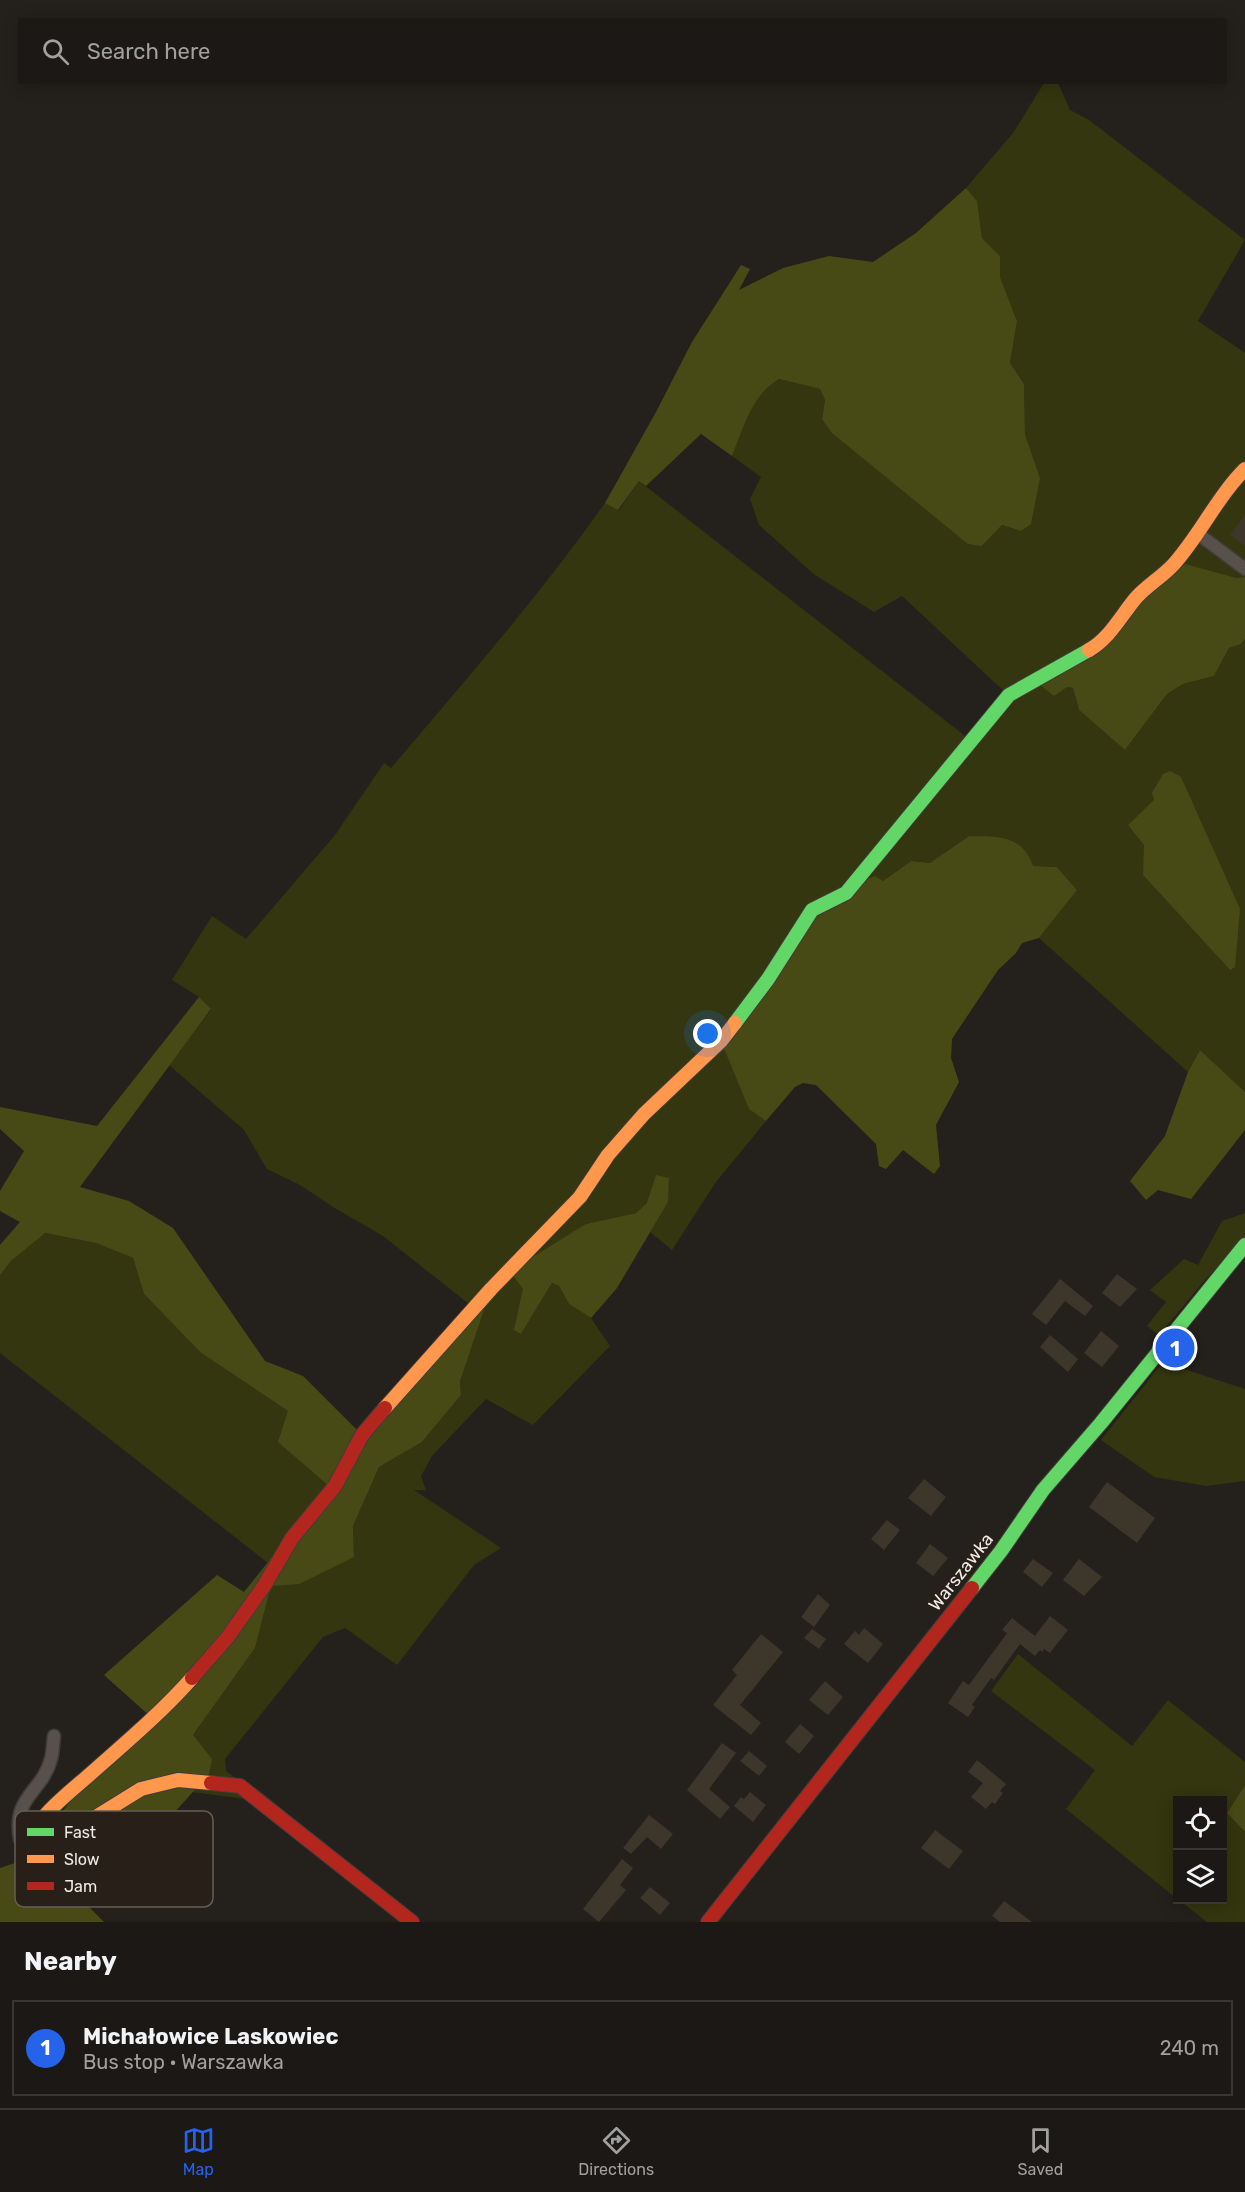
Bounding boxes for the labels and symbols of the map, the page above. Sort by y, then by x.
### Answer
your location [693,1019,722,1048]
pin: 1 [1156,1326,1194,1370]
street label: Warszawka [924,1529,998,1615]
legend [15,1811,213,1907]
text: Fast [64,1823,96,1842]
text: Slow [64,1850,100,1869]
text: Jam [64,1877,97,1896]

